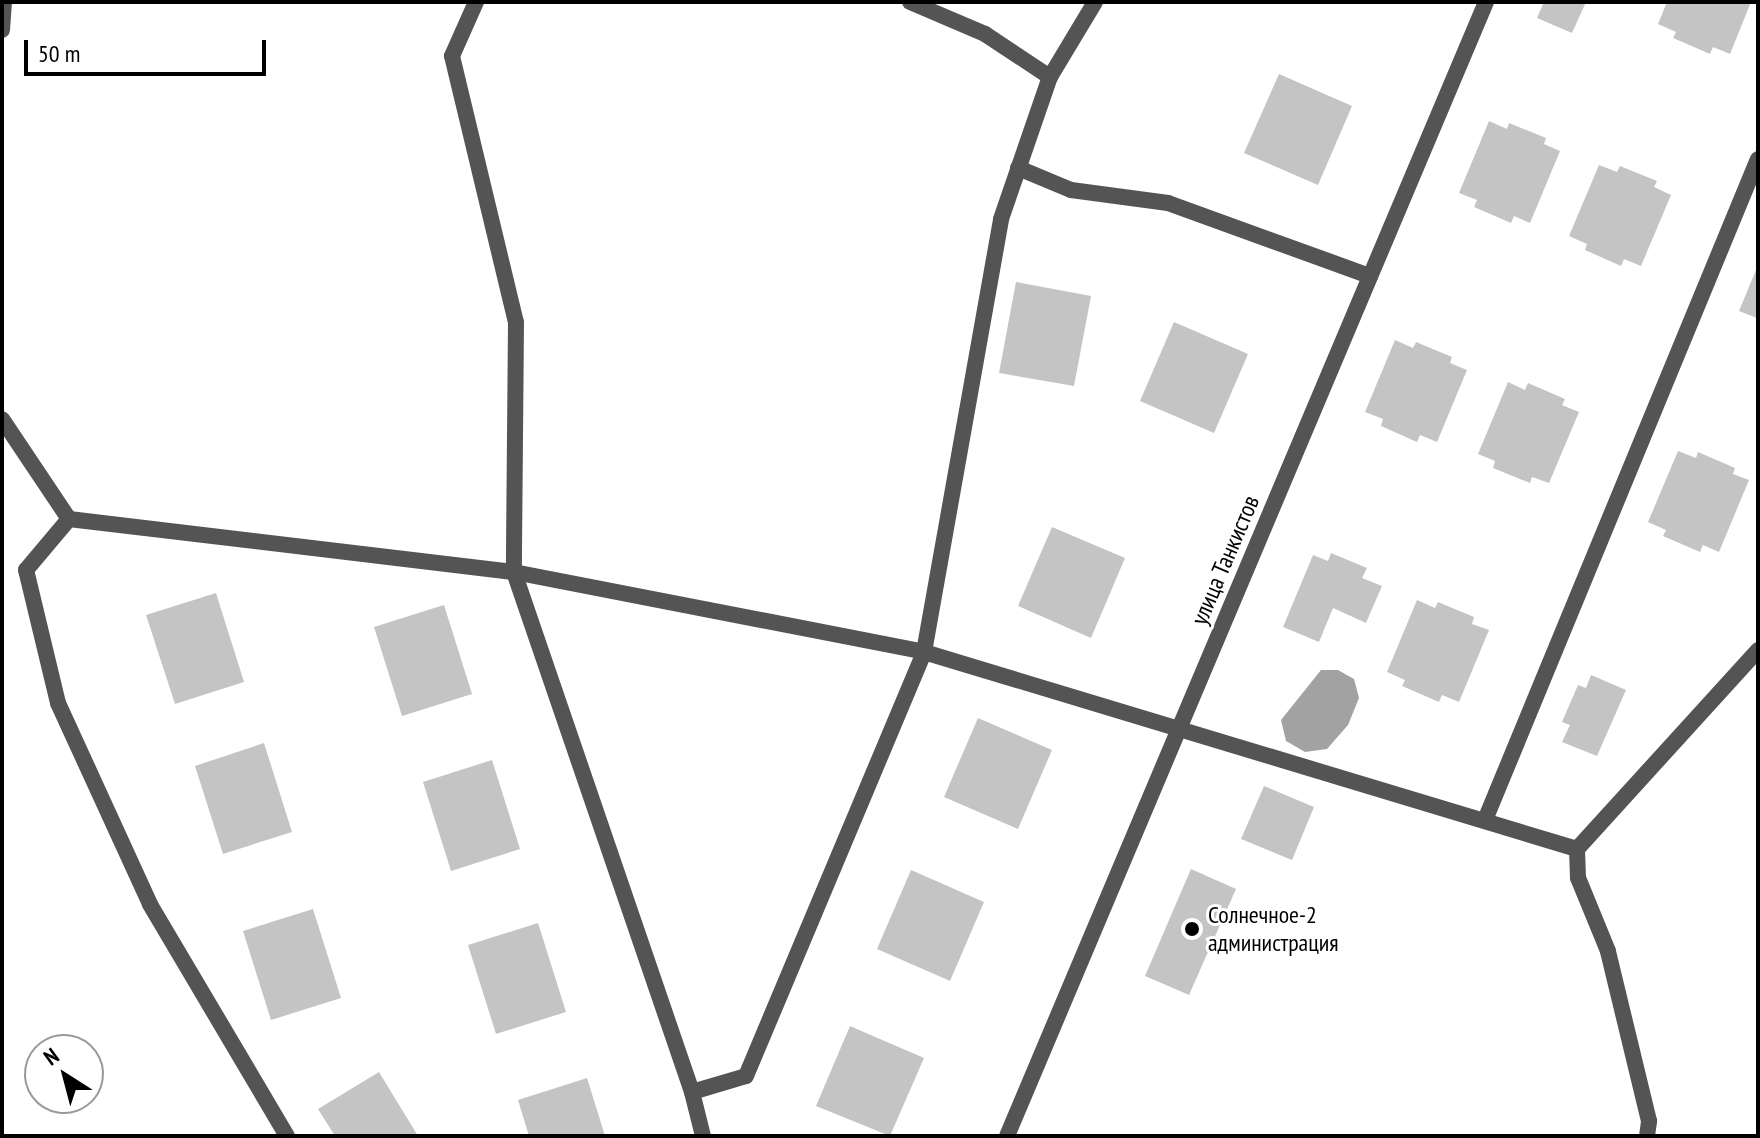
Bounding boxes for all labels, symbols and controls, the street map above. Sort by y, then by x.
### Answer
scale bar [28,24,270,74]
text: 50 m [38,38,80,69]
street label: улица Танкистов [1185,491,1265,629]
place label: Солнечное-2 администрация [1208,901,1339,957]
marker: Солнечное-2 администрация [1183,920,1201,938]
north arrow [24,1034,104,1114]
text: N [38,1041,64,1071]

